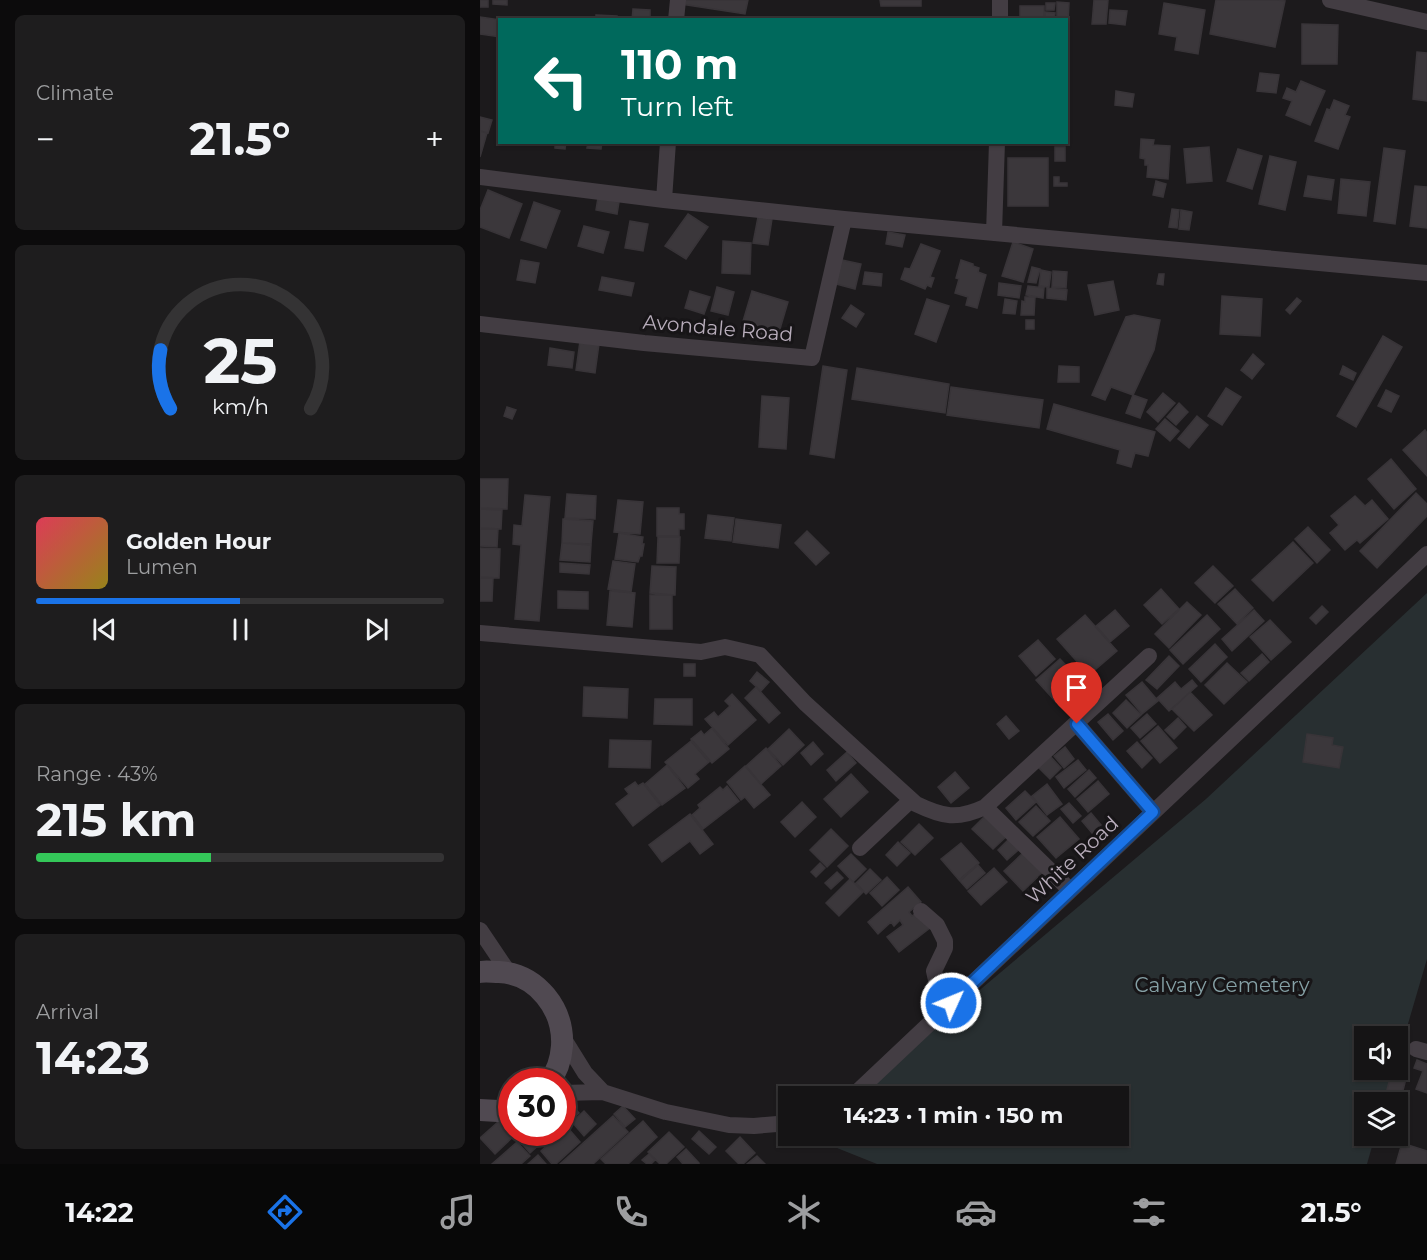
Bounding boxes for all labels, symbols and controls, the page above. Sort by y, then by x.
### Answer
text: 110 m [621,38,738,90]
icon: left [522,42,600,120]
text: Climate [36,81,114,105]
text: Turn left [621,90,734,123]
text: 21.5° [189,111,291,166]
text: − [36,119,55,159]
text: + [425,119,444,159]
street label: Avondale Road [642,309,794,347]
text: 25 [203,323,277,399]
text: km/h [211,394,269,420]
text: Golden Hour [126,528,271,555]
text: Lumen [126,555,198,579]
icon: previous [88,613,121,646]
icon: pause [224,613,257,646]
icon: next [360,613,393,646]
pin [1051,662,1102,724]
icon: arrive [1060,671,1093,704]
text: Range · 43% [36,762,158,786]
text: 215 km [36,792,196,847]
street label: White Road [1021,811,1123,909]
position arrow [919,971,983,1035]
park label: Calvary Cemetery [1134,973,1310,997]
text: Arrival [36,1000,99,1024]
map controls [1354,1026,1408,1146]
button: sound [1354,1026,1408,1080]
text: 14:23 [36,1030,150,1085]
speed limit sign: 30 [498,1068,576,1146]
button: layers [1354,1092,1408,1146]
text: 14:23 · 1 min · 150 m [844,1102,1063,1129]
icon: directions [264,1191,306,1233]
icon: music [437,1191,479,1233]
icon: phone [610,1191,652,1233]
icon: climate [783,1191,825,1233]
icon: car [955,1191,997,1233]
icon: filters [1128,1191,1170,1233]
text: 14:22 [65,1196,134,1229]
text: 21.5° [1301,1196,1362,1229]

